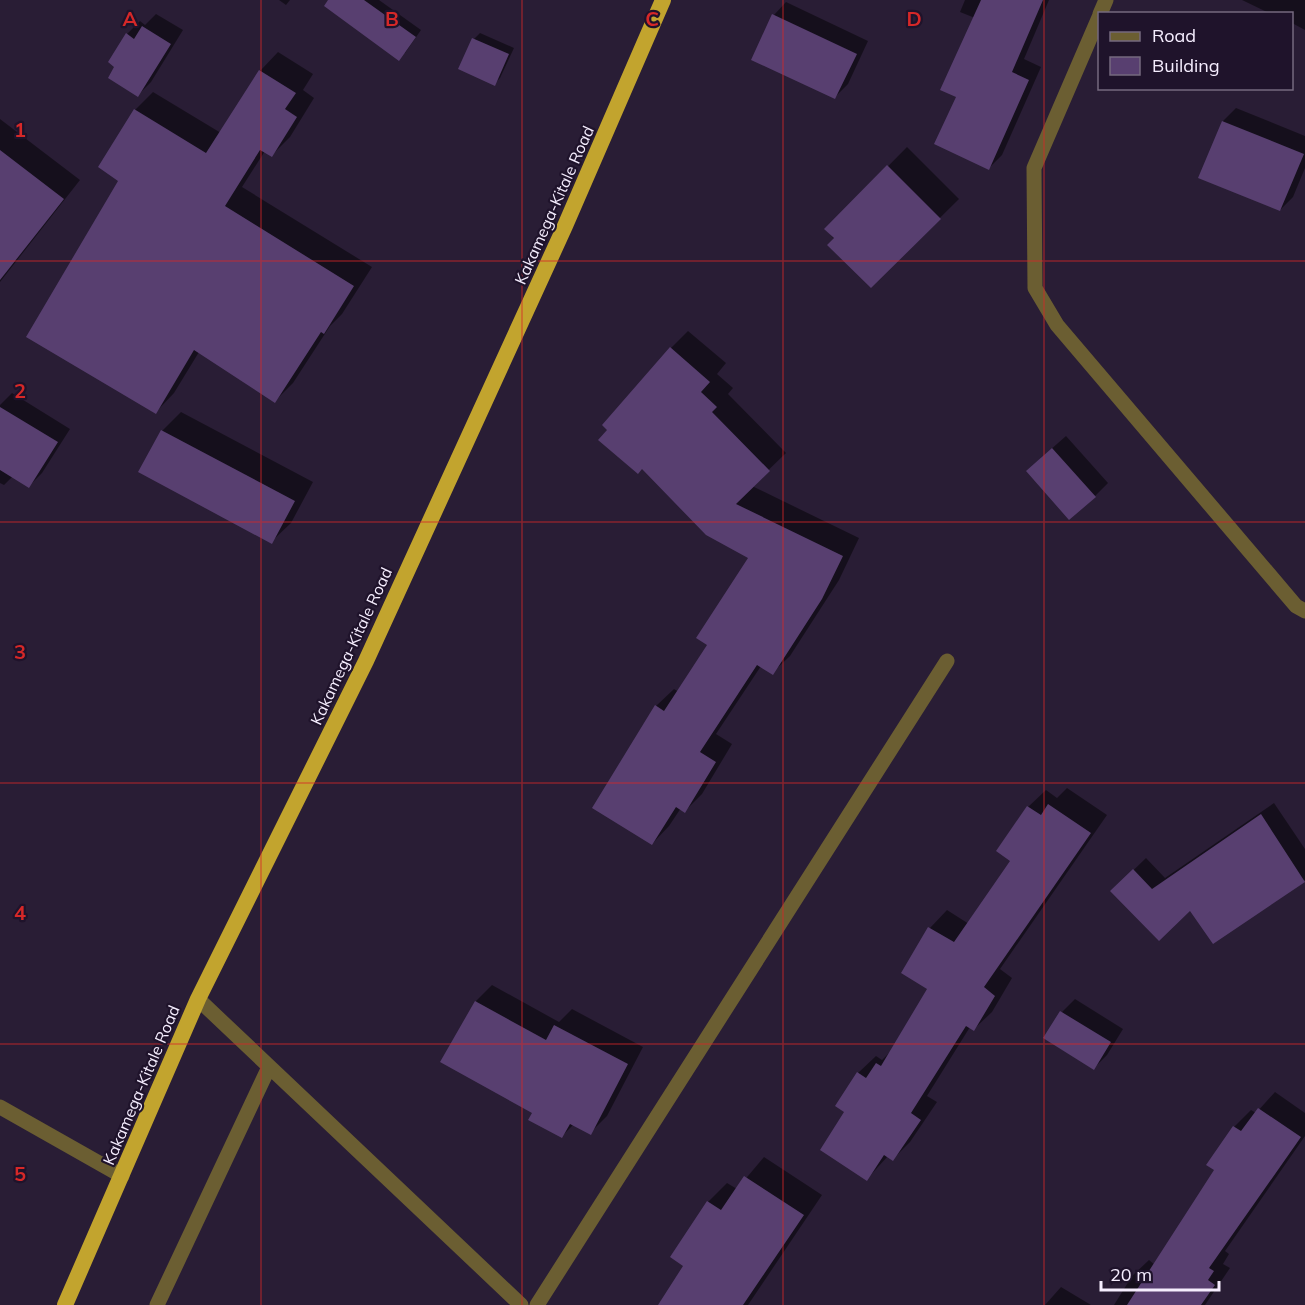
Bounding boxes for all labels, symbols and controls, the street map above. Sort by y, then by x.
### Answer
text: A [123,6,138,31]
text: B [385,6,399,31]
text: C [645,6,659,31]
text: D [906,6,922,31]
legend [1098,12,1293,90]
text: Road [1152,24,1196,47]
text: Building [1152,54,1220,77]
text: 1 [14,117,26,142]
street label: Kakamega-Kitale Road [510,123,598,287]
text: 2 [14,378,26,403]
street label: Kakamega-Kitale Road [306,564,396,728]
text: 3 [14,639,26,664]
text: 4 [14,900,26,925]
street label: Kakamega-Kitale Road [98,1002,184,1168]
text: 5 [14,1161,26,1186]
scale bar [1101,1254,1220,1292]
text: 20 m [1110,1263,1152,1286]

